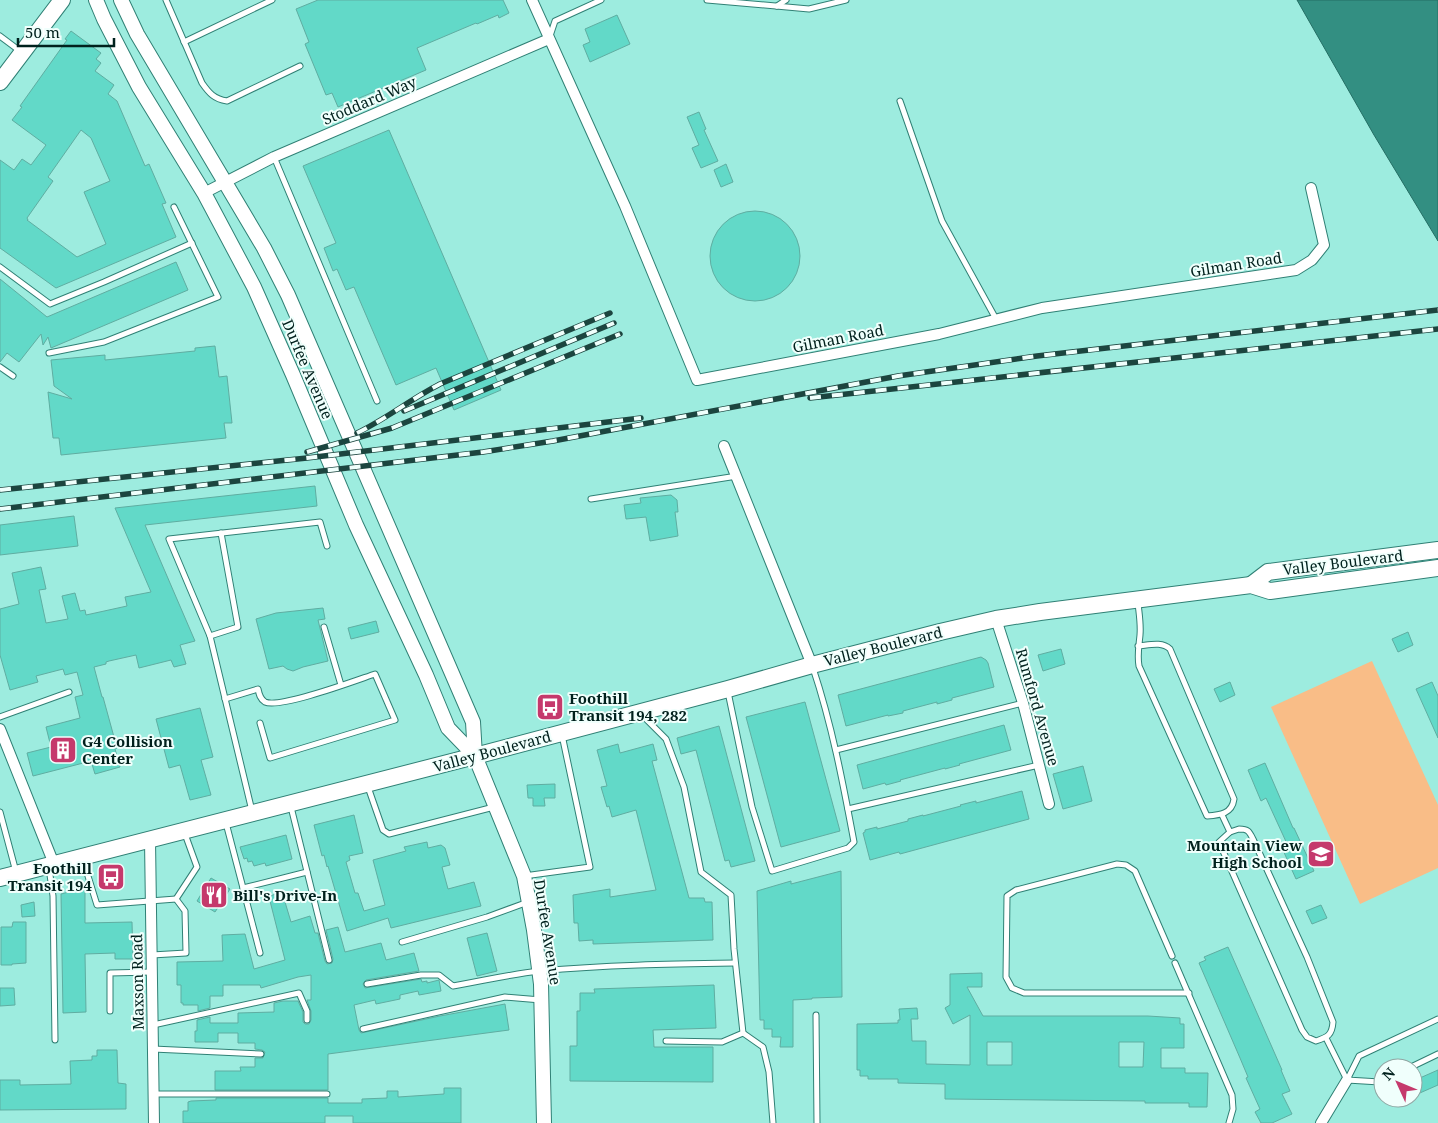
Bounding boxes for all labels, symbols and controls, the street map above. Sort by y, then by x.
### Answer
scale bar [18,15,114,47]
text: 50 m [25,22,60,42]
street label: Stoddard Way [319,71,420,129]
street label: Gilman Road [1189,247,1283,281]
street label: Durfee Avenue [278,316,338,422]
street label: Gilman Road [791,319,885,357]
street label: Valley Boulevard [1282,545,1404,579]
street label: Valley Boulevard [822,622,944,670]
street label: Rumford Avenue [1012,646,1064,768]
place label: Foothill Transit 194, 282 [569,688,687,725]
bus stop icon: Foothill Transit 194, 282 [535,692,565,722]
street label: Valley Boulevard [431,726,553,776]
place label: G4 Collision Center [82,731,173,768]
building icon: G4 Collision Center [48,735,78,765]
place label: Mountain View High School [1187,835,1303,872]
school or university icon: Mountain View High School [1306,839,1336,869]
place label: Foothill Transit 194 [8,858,93,895]
bus stop icon: Foothill Transit 194 [96,862,126,892]
street label: Durfee Avenue [530,878,566,986]
restaurant icon: Bill's Drive-In [199,880,229,910]
place label: Bill's Drive-In [233,885,337,905]
street label: Maxson Road [126,934,148,1030]
north arrow [1373,1058,1423,1108]
text: N [1378,1063,1399,1084]

